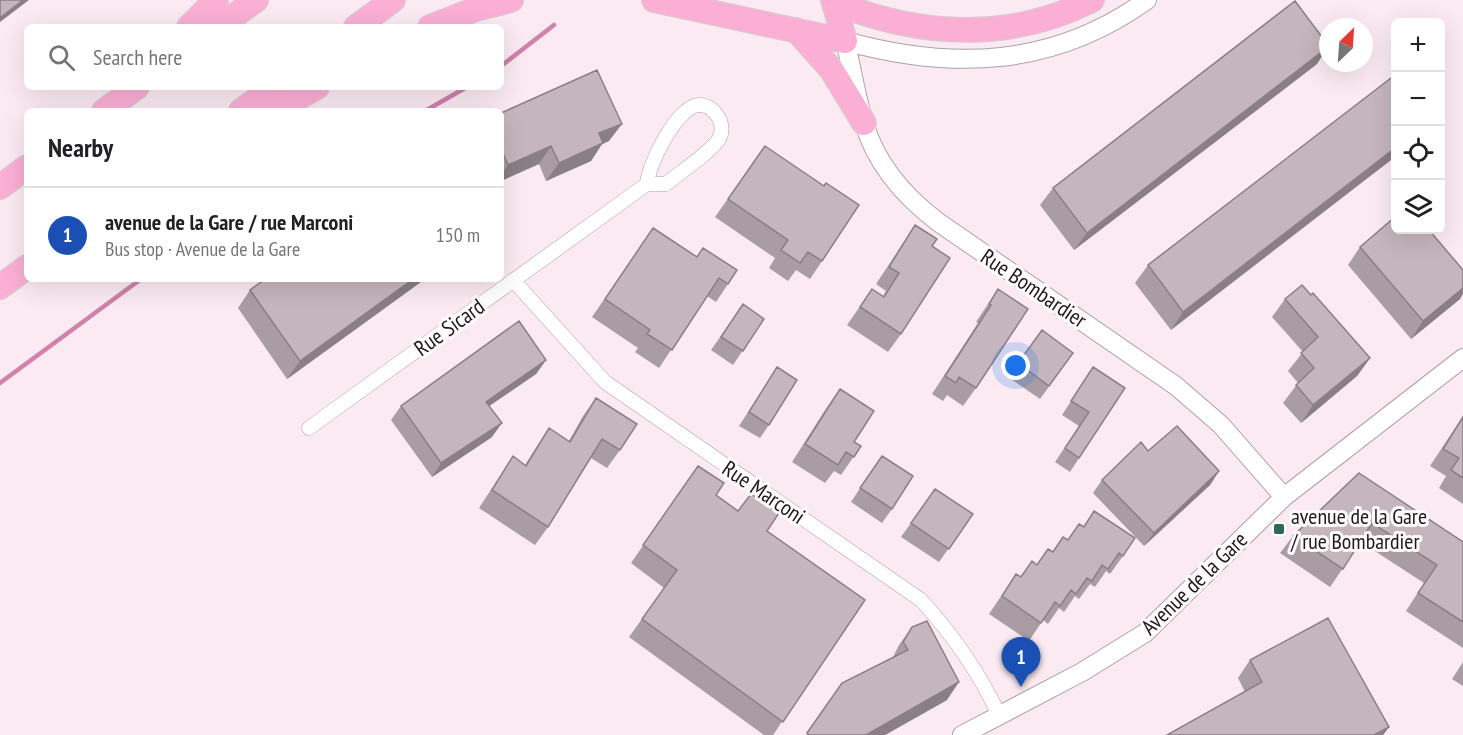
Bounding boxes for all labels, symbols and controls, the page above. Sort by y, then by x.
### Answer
north arrow [1319,18,1373,72]
map controls [1391,18,1445,234]
button: + [1391,18,1445,72]
search box [24,24,504,90]
icon: search [45,41,78,74]
text: Search here [93,43,182,71]
button: − [1391,72,1445,126]
button: locate [1391,126,1445,180]
text: Nearby [48,131,113,164]
button: layers [1391,180,1445,234]
text: avenue de la Gare / rue Marconi [105,208,353,236]
text: 1 [63,222,72,248]
text: 150 m [436,222,480,248]
text: Bus stop · Avenue de la Gare [105,236,300,262]
street label: Rue Bombardier [976,242,1092,334]
street label: Rue Sicard [408,292,490,362]
your location [1001,351,1030,380]
street label: Rue Marconi [717,454,811,530]
place label: avenue de la Gare / rue Bombardier [1290,502,1427,555]
marker: avenue de la Gare / rue Bombardier [1272,522,1286,536]
street label: Avenue de la Gare [1135,525,1253,641]
pin: 1 [1002,638,1040,687]

